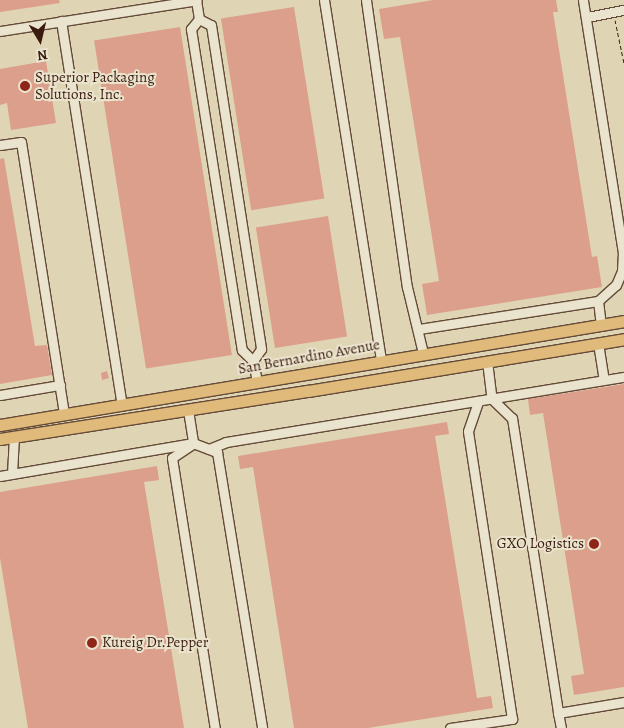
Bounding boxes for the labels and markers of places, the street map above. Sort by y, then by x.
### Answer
place label: Superior Packaging Solutions, Inc. [35,68,155,103]
marker: Superior Packaging Solutions, Inc. [19,80,31,92]
place label: GXO Logistics [497,535,584,553]
marker: GXO Logistics [588,538,600,550]
place label: Kureig Dr.Pepper [102,634,209,652]
marker: Kureig Dr.Pepper [86,637,98,649]

